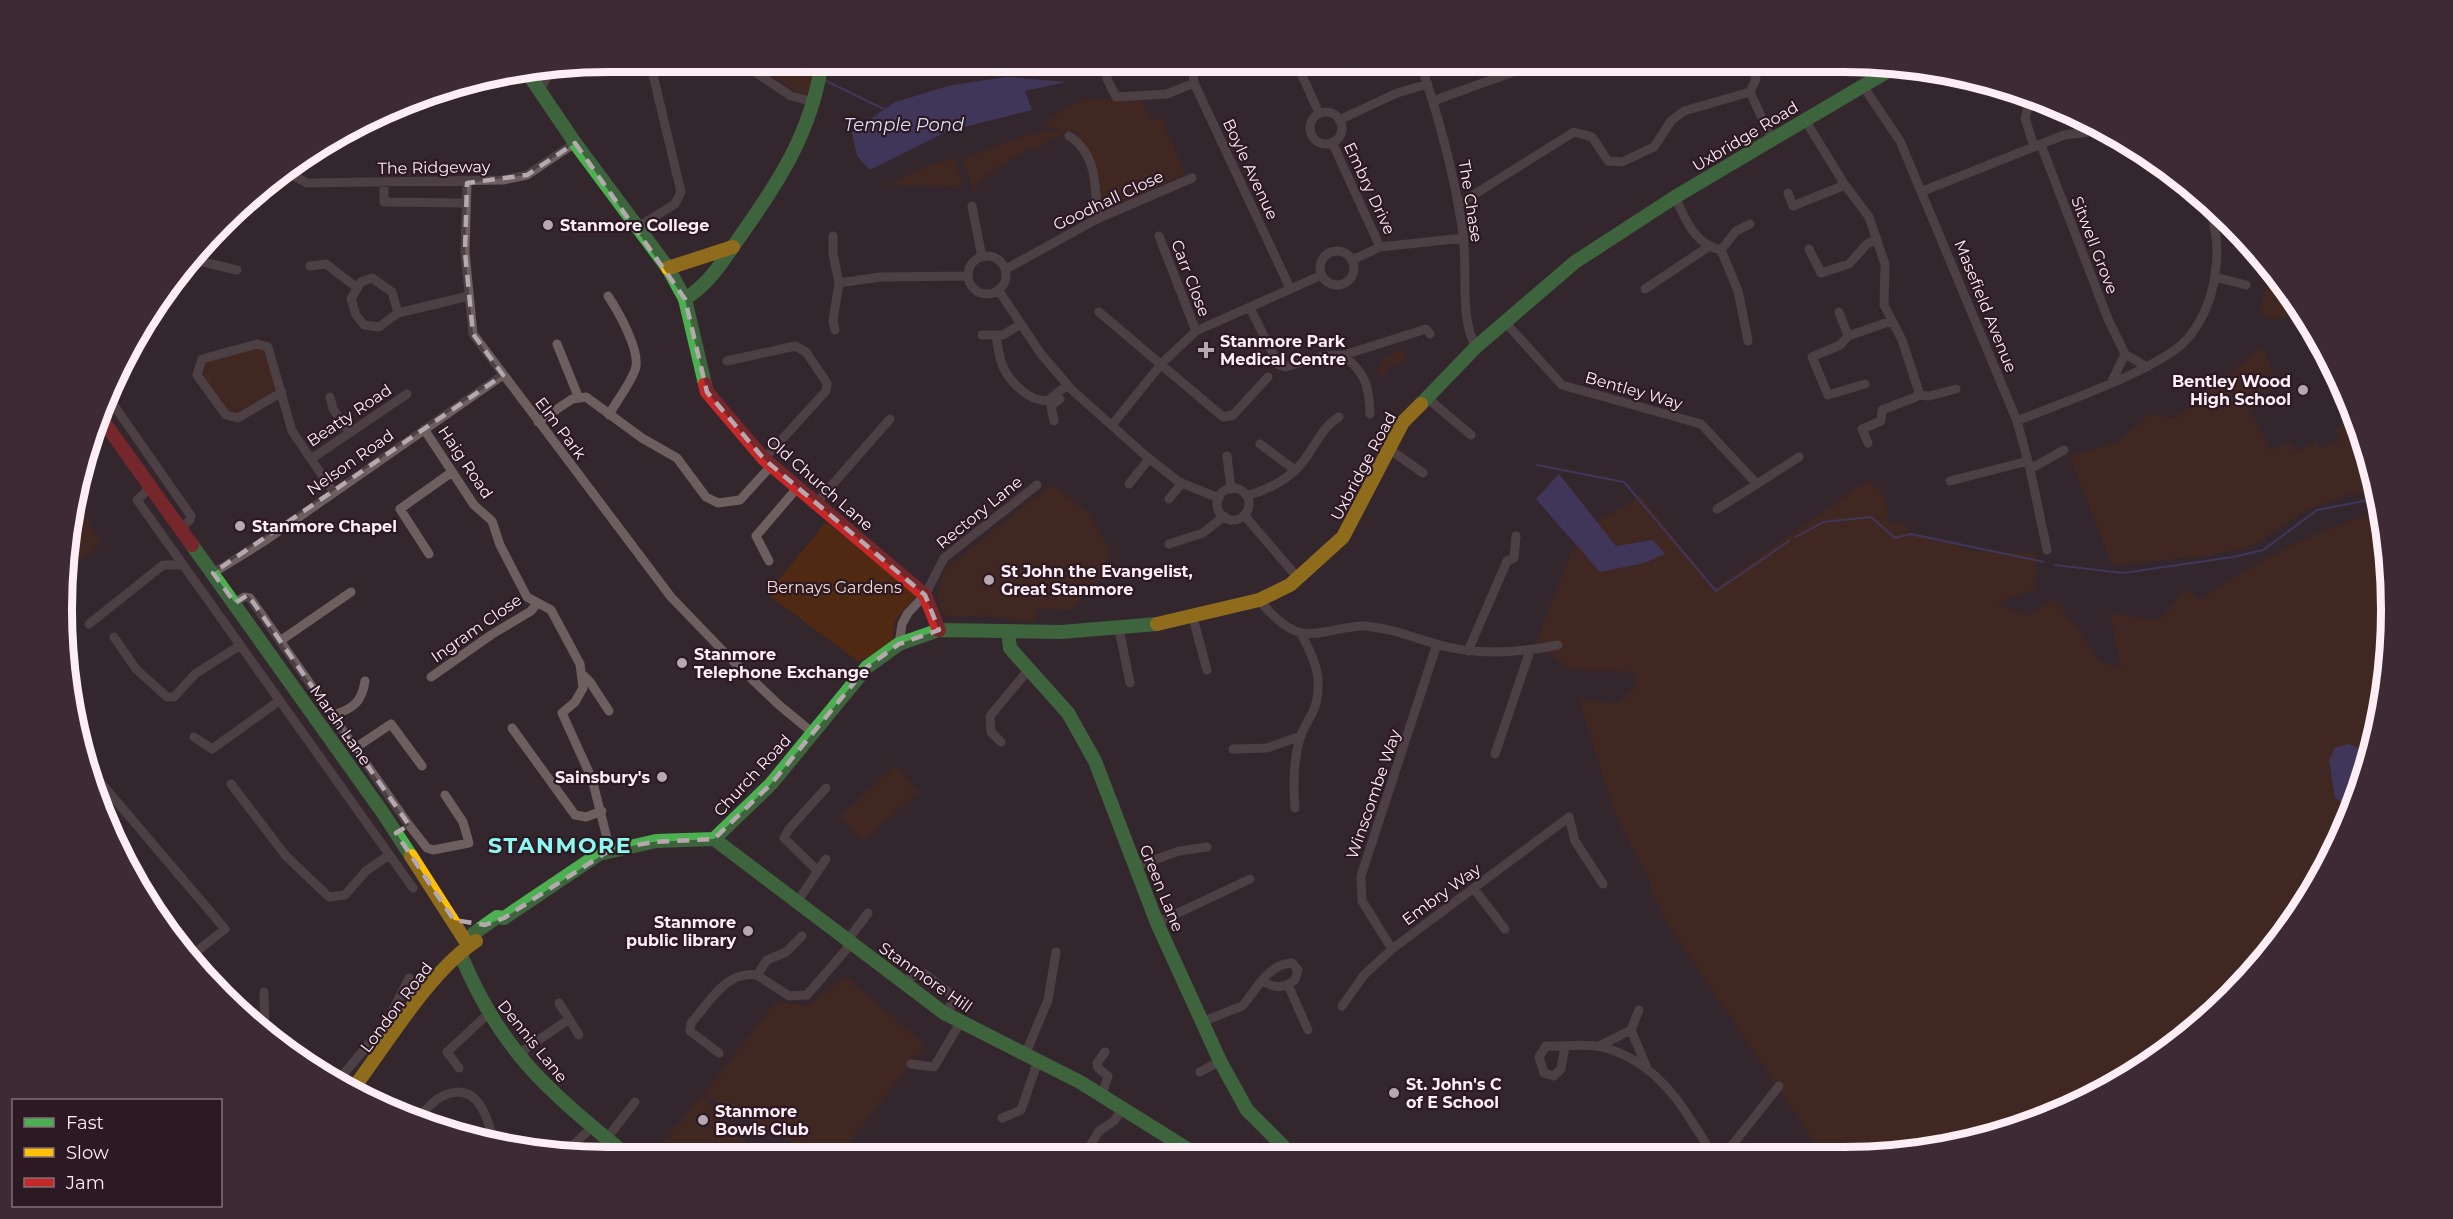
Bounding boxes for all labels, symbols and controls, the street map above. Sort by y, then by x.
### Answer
street label: Uxbridge Road [1689,97,1802,175]
water label: Temple Pond [844,114,965,136]
street label: Boyle Avenue [1219,116,1282,223]
street label: Embry Drive [1340,139,1399,237]
street label: The Ridgeway [378,157,491,178]
street label: The Chase [1455,159,1486,244]
street label: Goodhall Close [1050,167,1166,234]
street label: Sitwell Grove [2067,194,2122,297]
place label: Stanmore College [560,216,709,235]
marker: Stanmore College [541,218,555,232]
street label: Carr Close [1167,237,1214,319]
street label: Masefield Avenue [1950,237,2021,375]
place label: Stanmore Park Medical Centre [1220,332,1346,369]
marker: Stanmore Park Medical Centre [1197,341,1215,359]
street label: Bentley Way [1583,368,1685,414]
place label: Bentley Wood High School [2172,372,2291,409]
street label: Beatty Road [303,380,395,451]
marker: Bentley Wood High School [2296,383,2310,397]
street label: Elm Park [531,394,590,463]
street label: Uxbridge Road [1327,409,1400,524]
street label: Haig Road [434,422,497,502]
street label: Nelson Road [303,425,397,499]
street label: Old Church Lane [762,432,877,535]
street label: Rectory Lane [932,472,1026,553]
place label: Stanmore Chapel [252,517,397,536]
marker: Stanmore Chapel [233,519,247,533]
place label: St John the Evangelist, Great Stanmore [1001,562,1193,599]
marker: St John the Evangelist, Great Stanmore [982,573,996,587]
park label: Bernays Gardens [766,578,902,597]
street label: Ingram Close [427,590,525,667]
place label: Stanmore Telephone Exchange [694,645,869,682]
marker: Stanmore Telephone Exchange [675,656,689,670]
street label: Marsh Lane [306,682,375,769]
street label: Winscombe Way [1342,727,1405,861]
street label: Church Road [710,731,795,820]
place label: Sainsbury's [555,768,650,787]
marker: Sainsbury's [655,770,669,784]
district label: STANMORE [488,832,632,859]
street label: Green Lane [1135,842,1188,935]
street label: Embry Way [1398,859,1485,929]
place label: Stanmore public library [626,913,736,950]
marker: Stanmore public library [741,924,755,938]
street label: Stanmore Hill [876,938,976,1017]
street label: London Road [356,959,436,1056]
street label: Dennis Lane [494,996,572,1086]
place label: St. John's C of E School [1406,1075,1502,1112]
marker: St. John's C of E School [1387,1086,1401,1100]
legend [12,1099,222,1207]
place label: Stanmore Bowls Club [715,1102,809,1139]
text: Fast [66,1112,104,1134]
marker: Stanmore Bowls Club [696,1113,710,1127]
text: Slow [66,1142,109,1164]
text: Jam [65,1172,105,1194]

